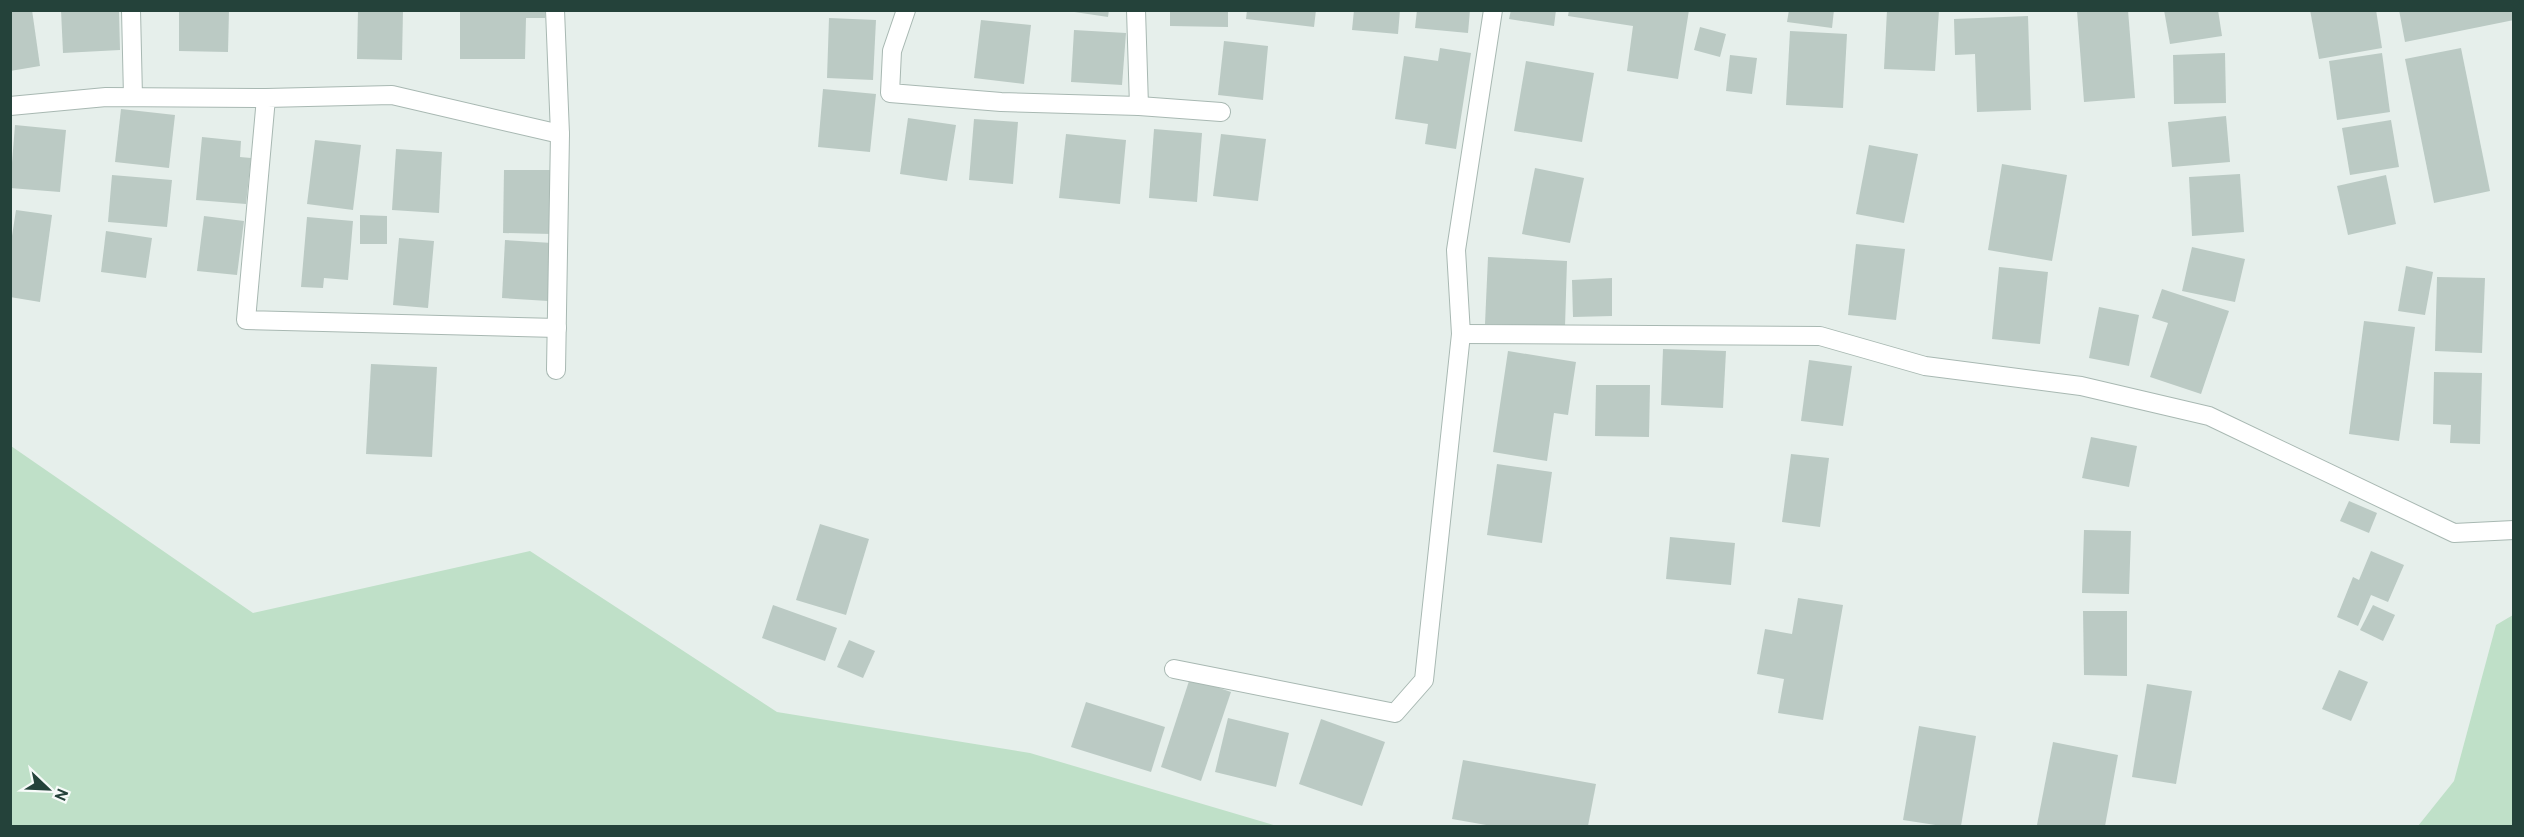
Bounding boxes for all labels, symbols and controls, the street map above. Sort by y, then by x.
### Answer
north arrow [18,759,78,819]
text: N [49,785,71,803]

